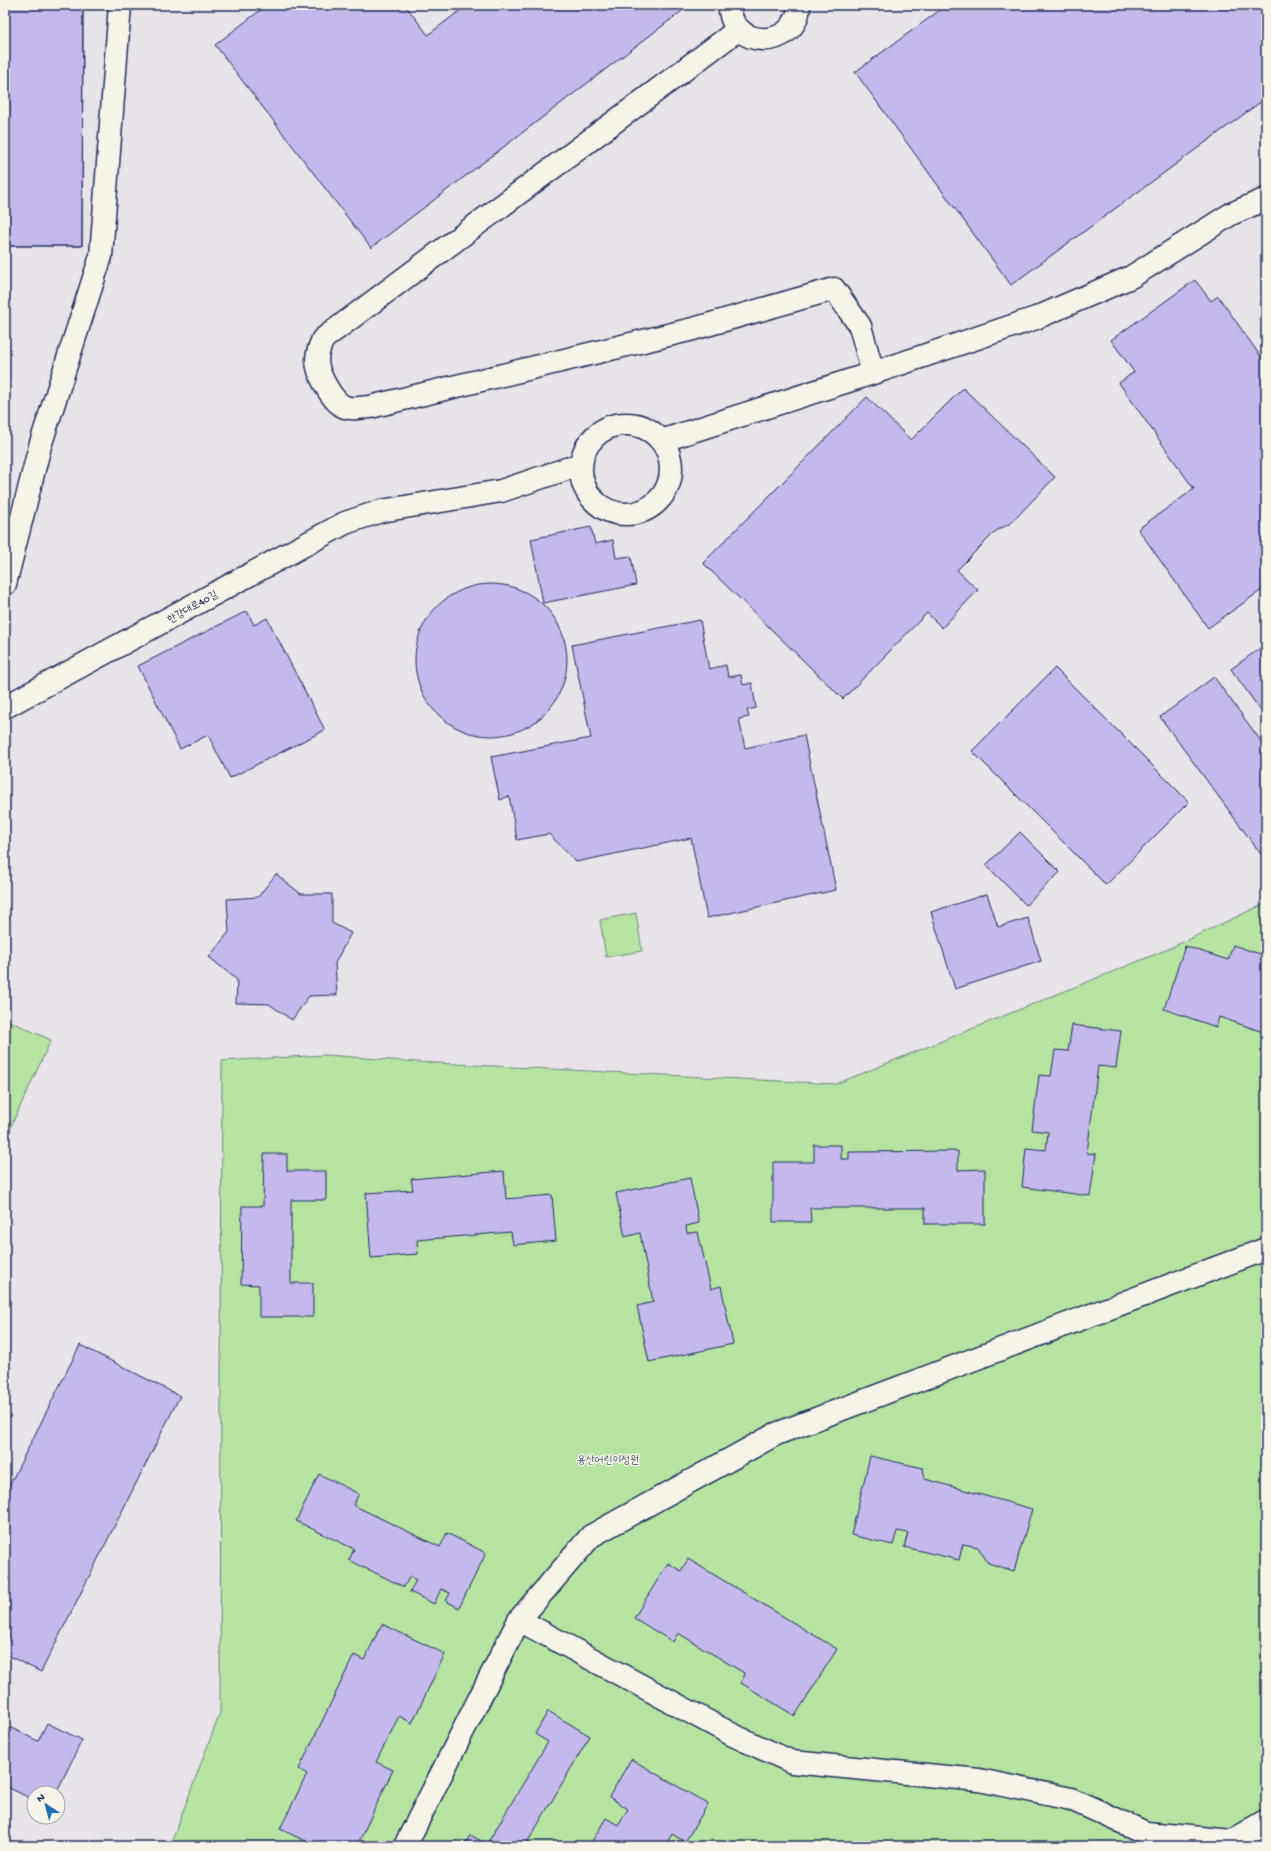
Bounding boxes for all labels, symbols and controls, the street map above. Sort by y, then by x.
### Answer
street label: 한강대로40길 [165,588,220,627]
park label: 용산어린이정원 [577,1455,639,1467]
north arrow [26,1785,66,1825]
text: N [35,1792,48,1805]

